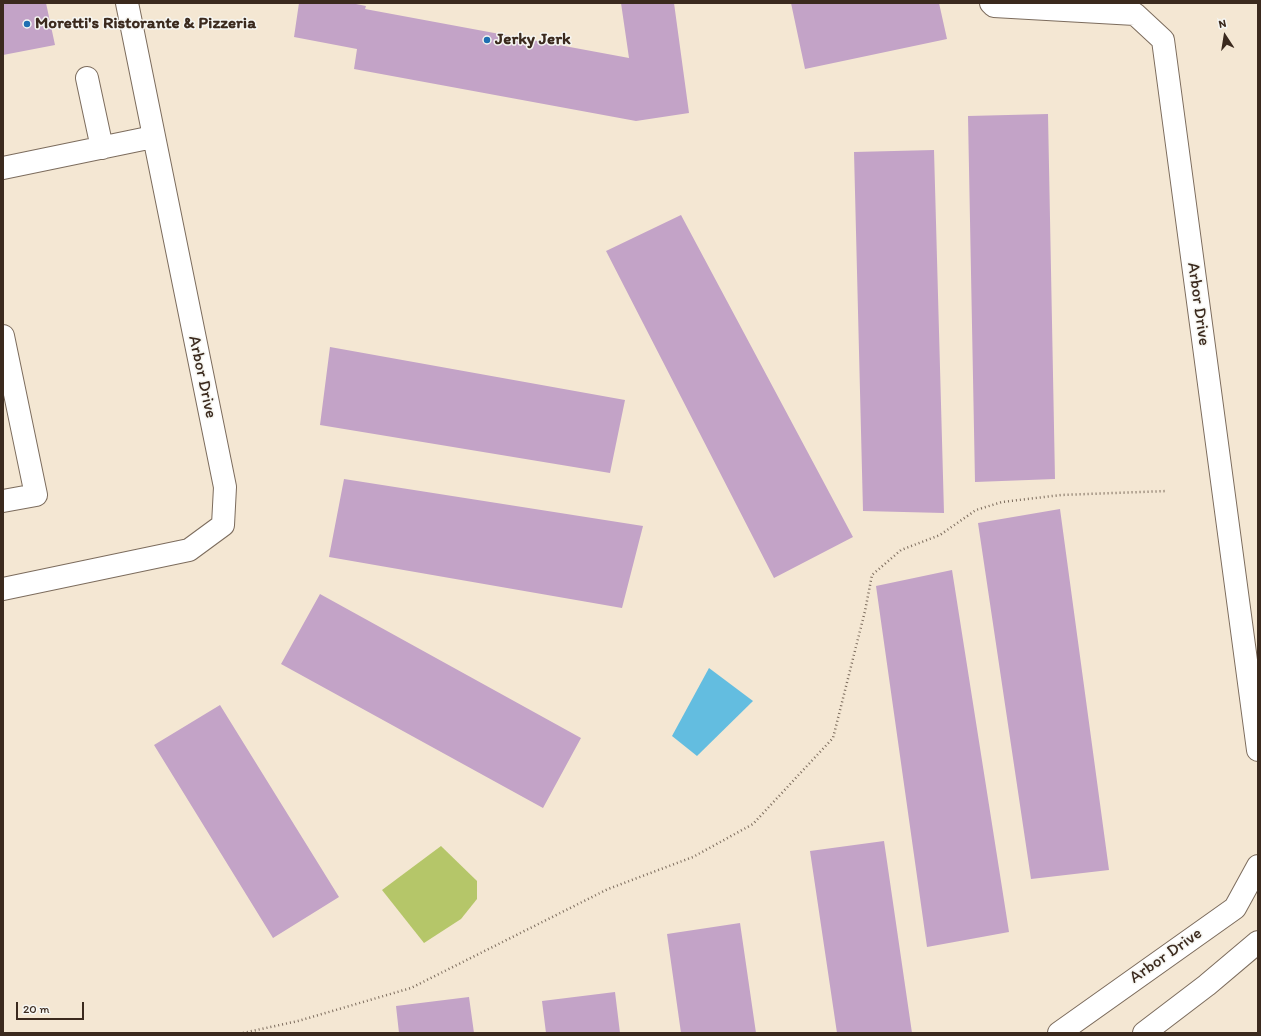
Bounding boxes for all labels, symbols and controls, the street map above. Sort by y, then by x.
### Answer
place label: Moretti's Ristorante & Pizzeria [35,14,256,34]
north arrow [1205,16,1245,56]
text: N [1217,17,1227,31]
marker: Moretti's Ristorante & Pizzeria [22,19,32,29]
place label: Jerky Jerk [495,30,571,50]
marker: Jerky Jerk [482,35,492,45]
street label: Arbor Drive [1182,261,1214,347]
street label: Arbor Drive [183,334,221,420]
street label: Arbor Drive [1126,924,1206,988]
scale bar [18,994,86,1020]
text: 20 m [23,1002,50,1016]

